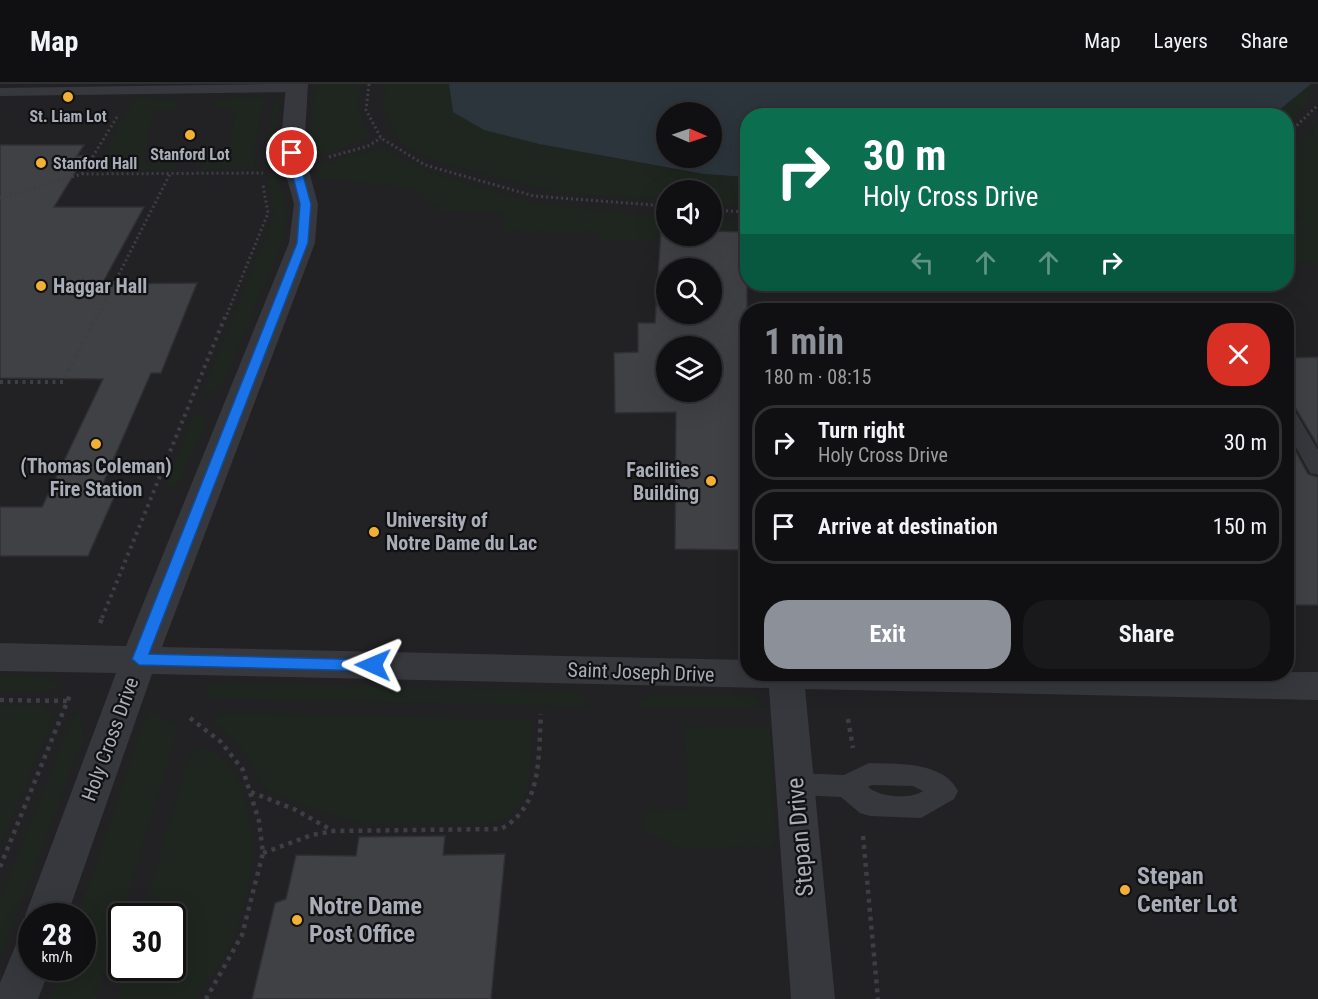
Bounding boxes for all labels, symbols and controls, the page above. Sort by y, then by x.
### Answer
text: Map [30,25,78,58]
text: Map [1084,29,1121,53]
text: Layers [1154,29,1208,53]
text: Share [1241,29,1288,53]
marker: St. Liam Lot [61,90,75,104]
north arrow [656,102,722,168]
map controls [656,102,722,402]
place label: St. Liam Lot [29,107,107,126]
pin [266,127,317,178]
marker: Stanford Lot [183,128,197,142]
text: 30 m [863,131,946,180]
icon: right [764,132,842,210]
icon: arrive [275,136,308,169]
place label: Stanford Lot [150,145,230,164]
place label: Stanford Hall [53,154,137,173]
marker: Stanford Hall [34,156,48,170]
button: sound [656,180,722,246]
text: Holy Cross Drive [863,181,1038,213]
icon: left [906,246,939,279]
icon: ahead [969,246,1002,279]
icon: ahead [1032,246,1065,279]
icon: right [1095,246,1128,279]
button: search [656,258,722,324]
place label: Haggar Hall [53,274,147,298]
marker: Haggar Hall [34,279,48,293]
text: 1 min [764,321,844,363]
button: close [1207,323,1270,386]
button: layers [656,336,722,402]
text: 180 m · 08:15 [764,365,871,389]
text: Turn right [818,418,905,443]
icon: right [767,426,800,459]
text: 30 m [1224,430,1267,455]
marker: (Thomas Coleman) Fire Station [89,437,103,451]
text: Holy Cross Drive [818,443,948,467]
place label: (Thomas Coleman) Fire Station [20,454,172,501]
place label: Facilities Building [626,458,699,505]
marker: Facilities Building [704,474,718,488]
place label: University of Notre Dame du Lac [386,508,537,555]
icon: arrive [767,510,800,543]
text: Arrive at destination [818,514,998,539]
text: 150 m [1213,514,1267,539]
marker: University of Notre Dame du Lac [367,525,381,539]
button: Exit [764,600,1011,669]
button: Share [1023,600,1270,669]
position arrow [341,633,405,697]
street label: Saint Joseph Drive [567,657,715,687]
street label: Holy Cross Drive [76,674,144,804]
street label: Stepan Drive [781,776,819,898]
place label: Stepan Center Lot [1137,862,1237,918]
marker: Stepan Center Lot [1118,883,1132,897]
place label: Notre Dame Post Office [309,892,422,948]
speed limit sign: 30 [108,903,186,981]
marker: Notre Dame Post Office [290,913,304,927]
text: 28 [42,917,72,952]
text: km/h [42,948,72,966]

